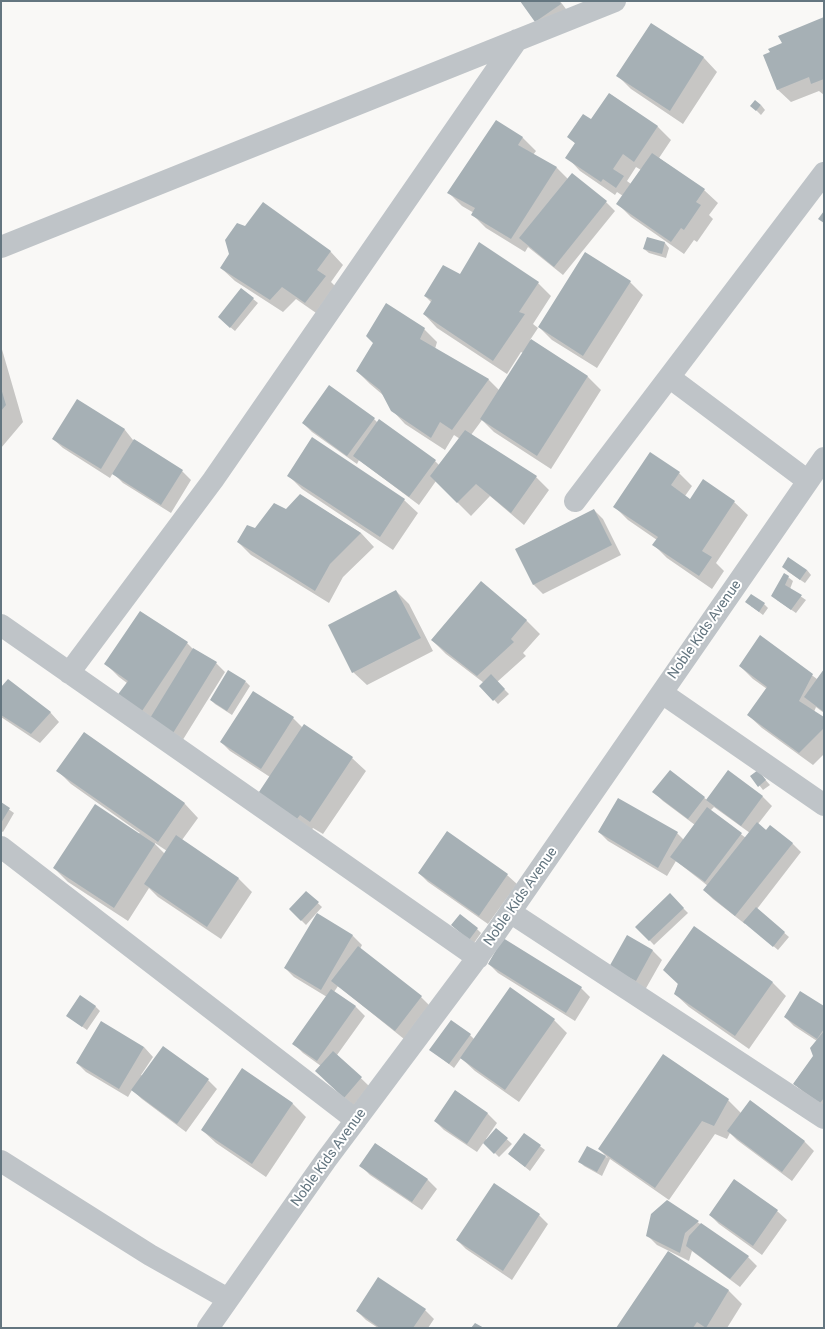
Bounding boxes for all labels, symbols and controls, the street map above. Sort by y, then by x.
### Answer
street label: Noble Kids Avenue [665,577,745,683]
street label: Noble Kids Avenue [481,844,561,950]
street label: Noble Kids Avenue [288,1106,370,1210]

